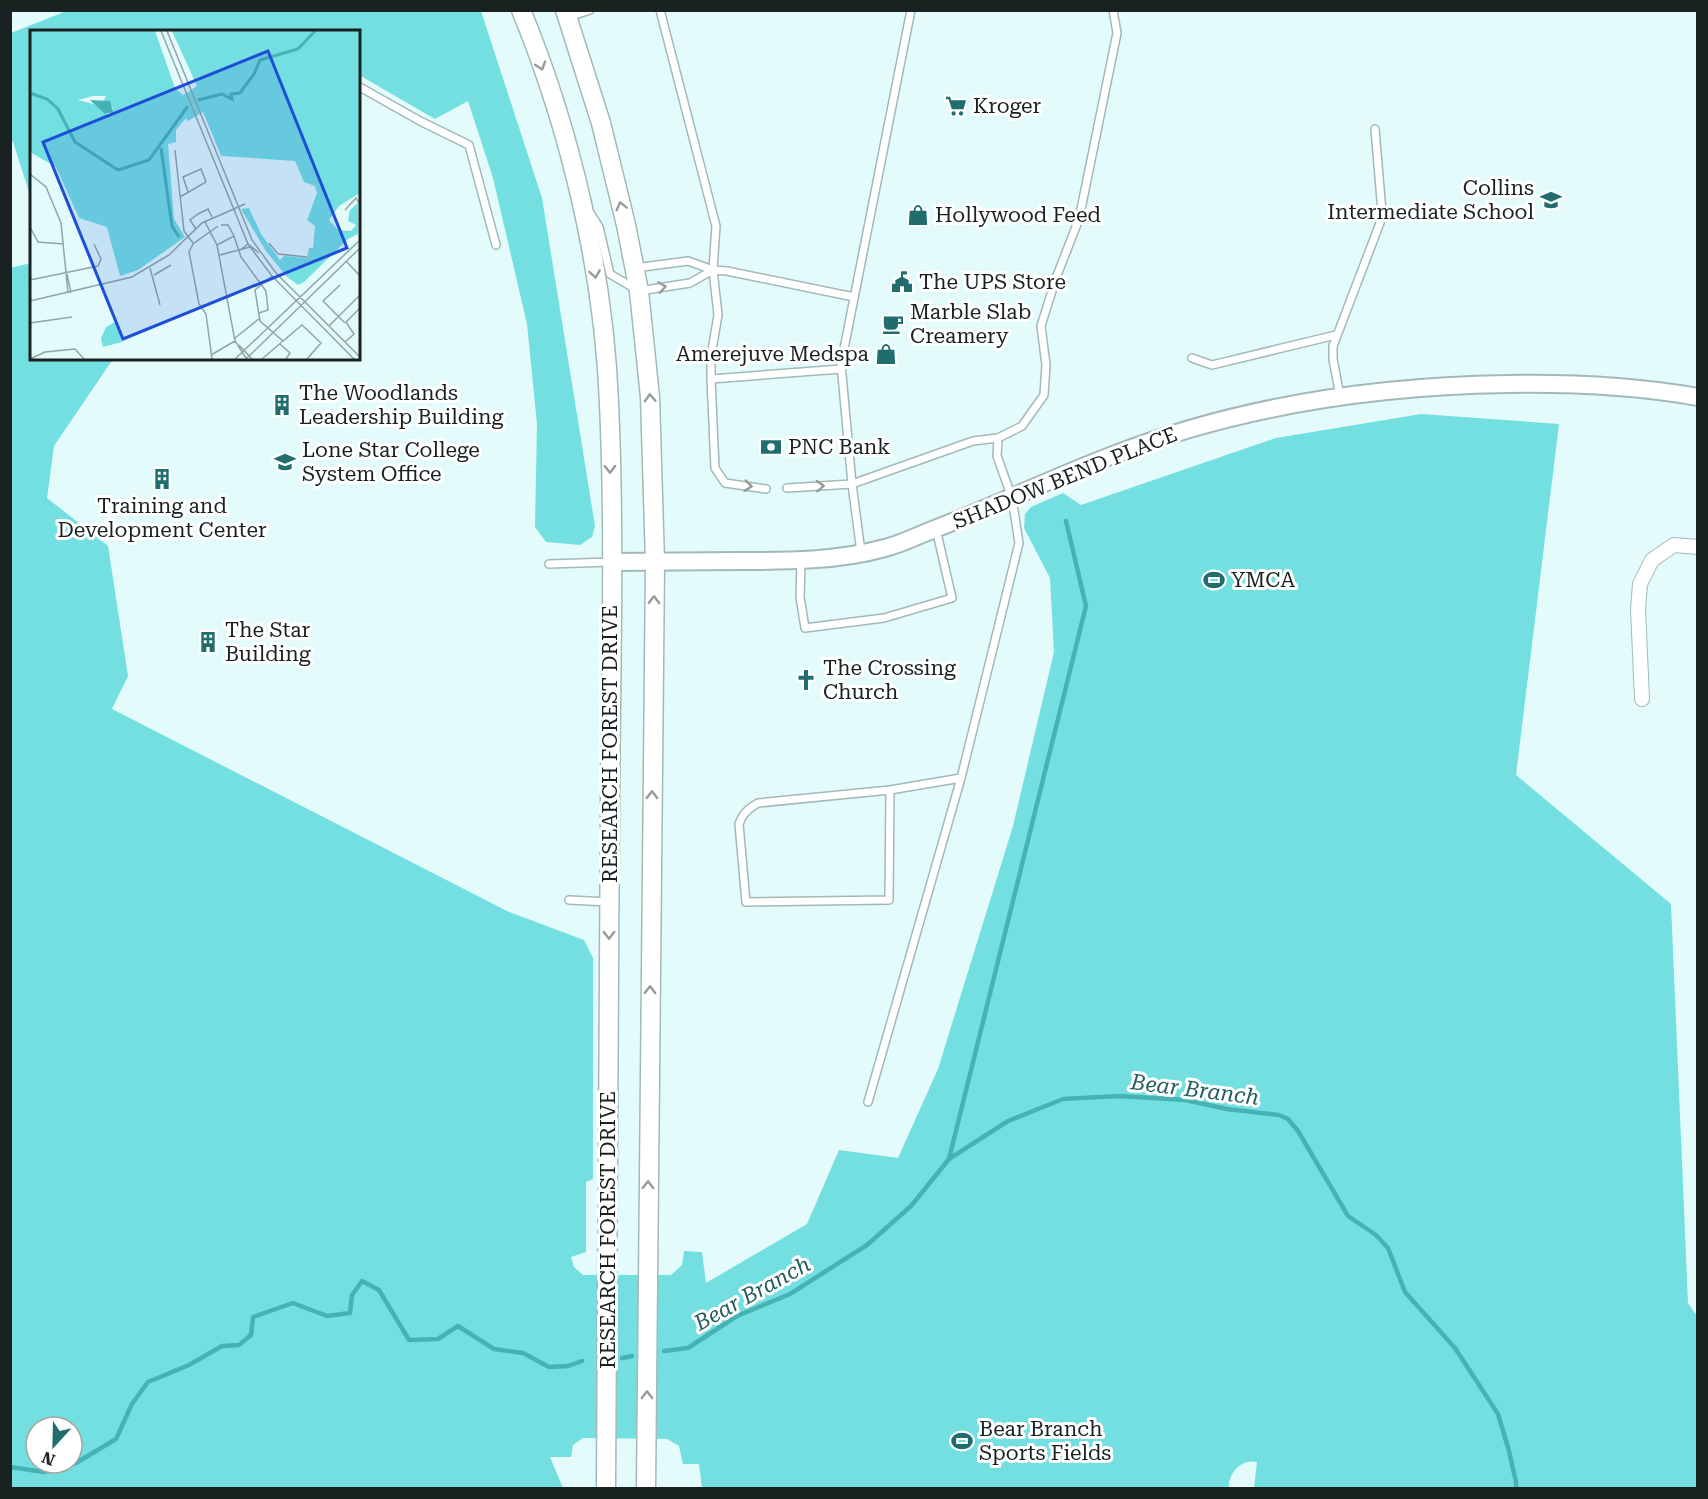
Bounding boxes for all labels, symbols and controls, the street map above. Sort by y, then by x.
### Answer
inset map [30,30,360,360]
one-way arrow [534,60,546,71]
supermarket icon: Kroger [944,94,968,118]
place label: Kroger [973,94,1041,118]
place label: Collins Intermediate School [1327,176,1535,224]
school or university icon: Collins Intermediate School [1539,188,1563,212]
one-way arrow [616,201,629,211]
shop icon: Hollywood Feed [906,203,930,227]
place label: Hollywood Feed [935,203,1102,227]
one-way arrow [588,270,600,279]
public building icon: The UPS Store [890,270,914,294]
place label: The UPS Store [919,270,1066,294]
one-way arrow [657,282,666,294]
place label: Marble Slab Creamery [910,300,1031,348]
cafe icon: Marble Slab Creamery [881,312,905,336]
place label: Amerejuve Medspa [676,342,870,366]
shop icon: Amerejuve Medspa [874,342,898,366]
place label: The Woodlands Leadership Building [299,381,503,429]
building icon: The Woodlands Leadership Building [270,393,294,417]
one-way arrow [643,394,656,403]
street label: SHADOW BEND PLACE [949,422,1181,534]
bank icon: PNC Bank [759,435,783,459]
place label: PNC Bank [788,435,890,459]
place label: Lone Star College System Office [302,438,480,486]
school or university icon: Lone Star College System Office [273,450,297,474]
one-way arrow [604,464,616,473]
building icon: Training and Development Center [150,467,174,491]
one-way arrow [744,480,753,492]
one-way arrow [815,480,824,493]
place label: Training and Development Center [57,494,267,542]
sports icon: YMCA [1202,568,1226,592]
place label: YMCA [1231,568,1295,592]
one-way arrow [648,596,660,605]
street label: RESEARCH FOREST DRIVE [598,605,622,883]
place label: The Star Building [225,618,311,666]
building icon: The Star Building [196,630,220,654]
place label: The Crossing Church [823,656,956,704]
church icon: The Crossing Church [794,668,818,692]
one-way arrow [646,791,659,800]
one-way arrow [603,931,615,940]
one-way arrow [644,986,657,995]
water label: Bear Branch [1128,1069,1260,1110]
street label: RESEARCH FOREST DRIVE [596,1091,620,1369]
one-way arrow [642,1181,655,1190]
water label: Bear Branch [689,1251,815,1336]
one-way arrow [641,1390,653,1399]
north arrow [24,1415,84,1475]
place label: Bear Branch Sports Fields [979,1417,1111,1465]
sports icon: Bear Branch Sports Fields [950,1429,974,1453]
text: N [39,1447,58,1470]

